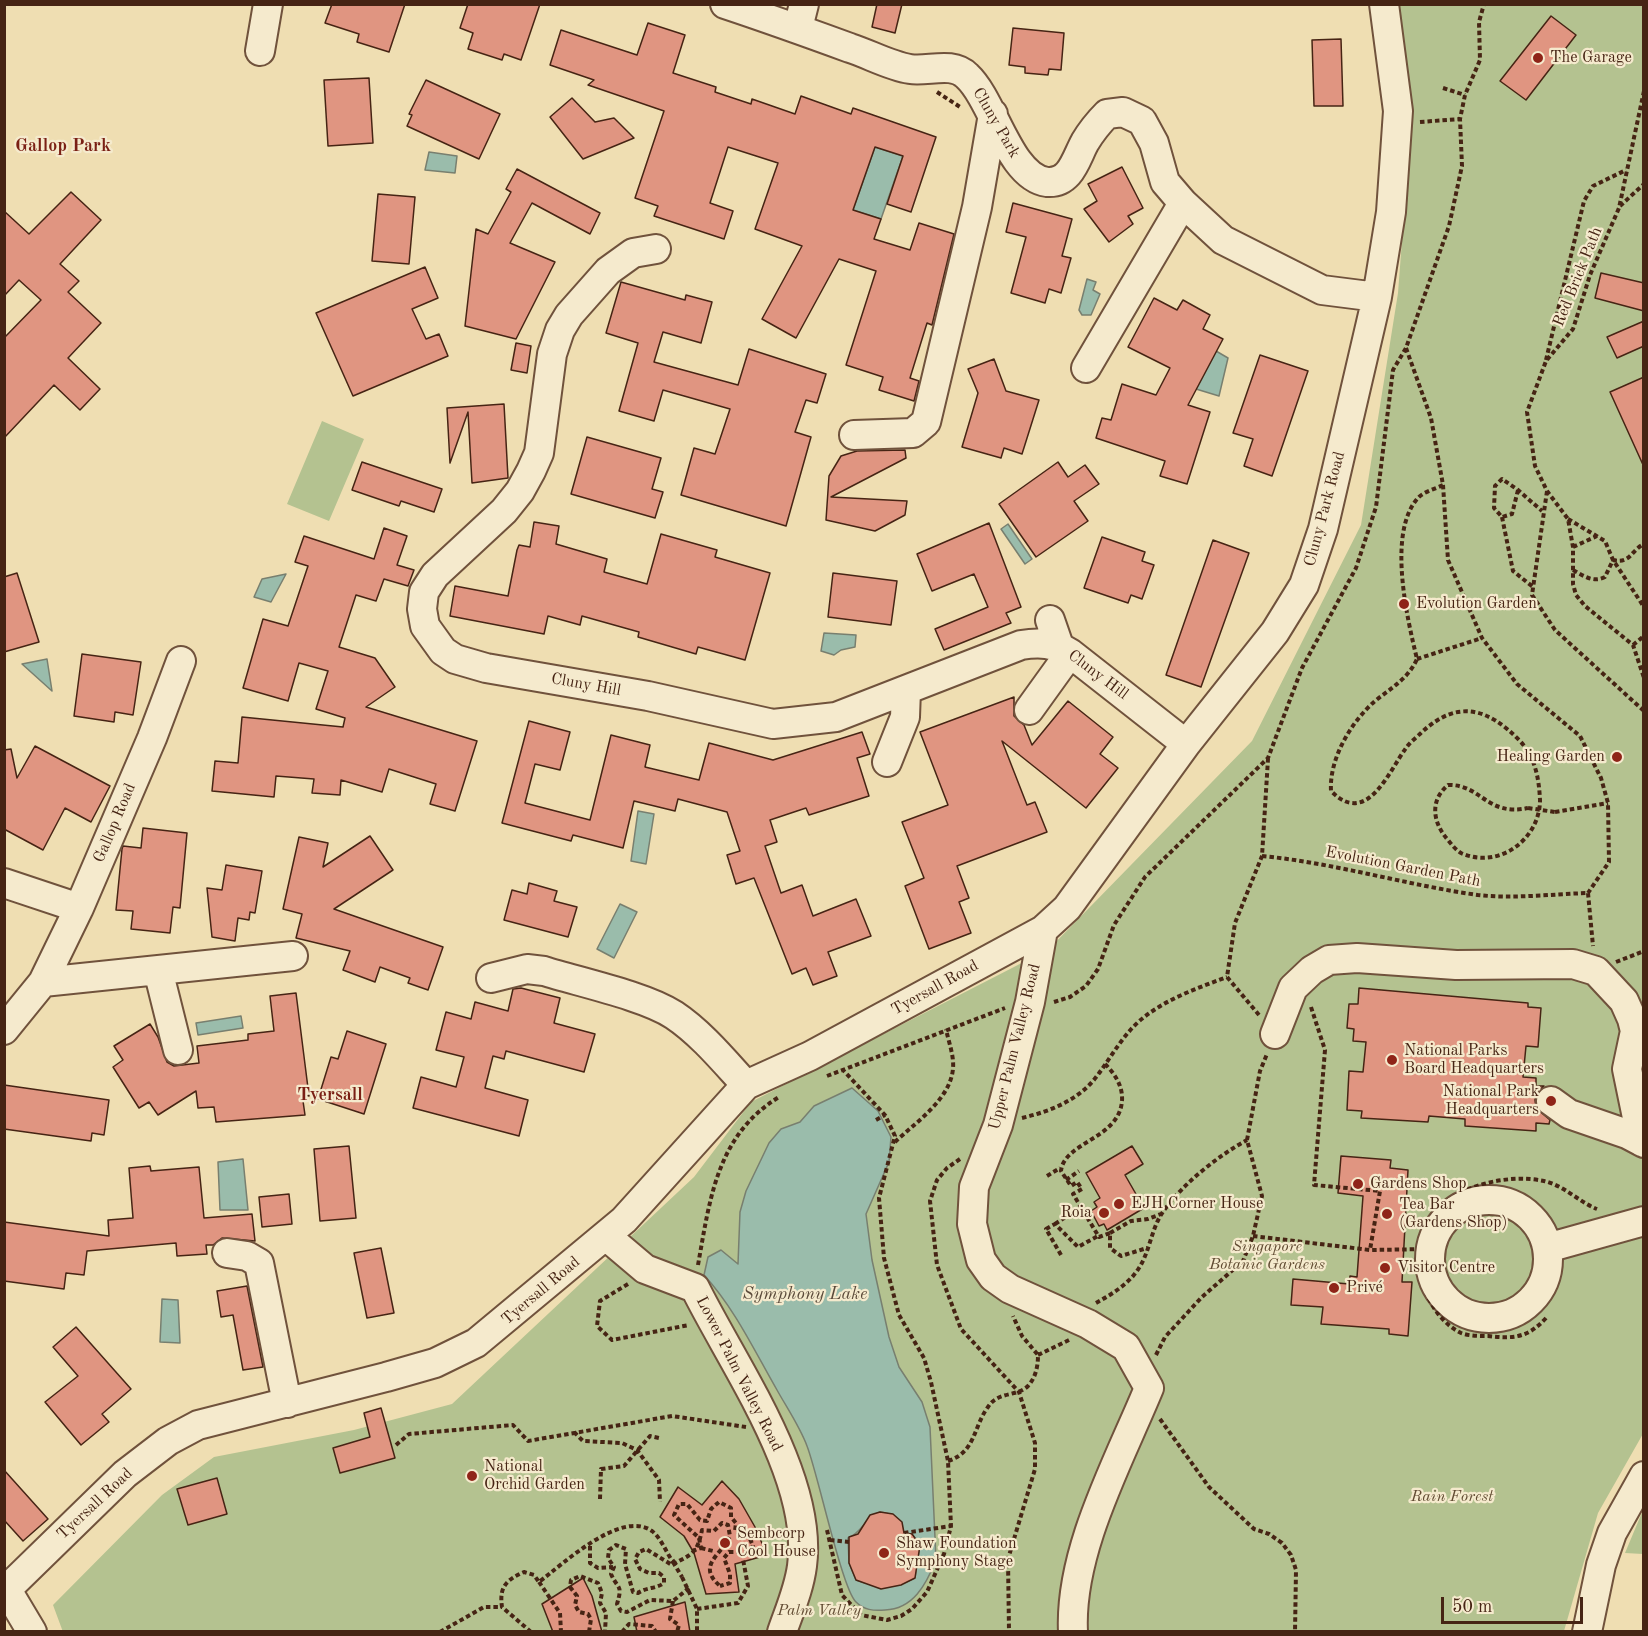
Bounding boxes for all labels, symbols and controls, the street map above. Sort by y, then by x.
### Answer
place label: The Garage [1550,48,1632,68]
marker: The Garage [1531,51,1545,65]
street label: Cluny Park [968,84,1024,162]
district label: Gallop Park [15,135,111,157]
street label: Red Brick Path [1549,224,1607,330]
street label: Cluny Park Road [1300,449,1350,569]
place label: Evolution Garden [1416,594,1537,614]
marker: Evolution Garden [1397,597,1411,611]
street label: Cluny Hill [1064,646,1132,704]
street label: Cluny Hill [549,669,623,701]
place label: Healing Garden [1496,747,1605,767]
marker: Healing Garden [1610,750,1624,764]
street label: Gallop Road [90,780,140,866]
street label: Evolution Garden Path [1324,843,1482,891]
street label: Tyersall Road [888,956,982,1020]
street label: Upper Palm Valley Road [985,962,1045,1132]
place label: National Parks Board Headquarters [1404,1041,1544,1079]
marker: National Parks Board Headquarters [1385,1053,1399,1067]
place label: National Park Headquarters [1443,1082,1539,1120]
district label: Tyersall [297,1084,363,1106]
marker: National Park Headquarters [1544,1094,1558,1108]
place label: Gardens Shop [1370,1174,1467,1194]
marker: Gardens Shop [1351,1177,1365,1191]
place label: EJH Corner House [1131,1194,1263,1214]
place label: Tea Bar (Gardens Shop) [1399,1195,1507,1233]
marker: EJH Corner House [1112,1197,1126,1211]
place label: Roia [1060,1203,1092,1223]
marker: Roia [1097,1206,1111,1220]
marker: Tea Bar (Gardens Shop) [1380,1207,1394,1221]
park label: Singapore Botanic Gardens [1209,1237,1325,1275]
street label: Tyersall Road [498,1253,584,1329]
place label: Visitor Centre [1397,1258,1495,1278]
marker: Visitor Centre [1378,1261,1392,1275]
place label: Privé [1346,1278,1383,1298]
marker: Privé [1327,1281,1341,1295]
water label: Symphony Lake [743,1283,867,1305]
street label: Lower Palm Valley Road [691,1293,787,1455]
place label: National Orchid Garden [484,1457,585,1495]
street label: Tyersall Road [53,1464,137,1544]
marker: National Orchid Garden [465,1469,479,1483]
park label: Rain Forest [1411,1487,1493,1507]
place label: Sembcorp Cool House [737,1524,816,1562]
place label: Shaw Foundation Symphony Stage [896,1534,1017,1572]
marker: Sembcorp Cool House [718,1536,732,1550]
marker: Shaw Foundation Symphony Stage [877,1546,891,1560]
scale bar [1444,1585,1586,1623]
text: 50 m [1452,1598,1492,1616]
park label: Palm Valley [777,1601,861,1621]

